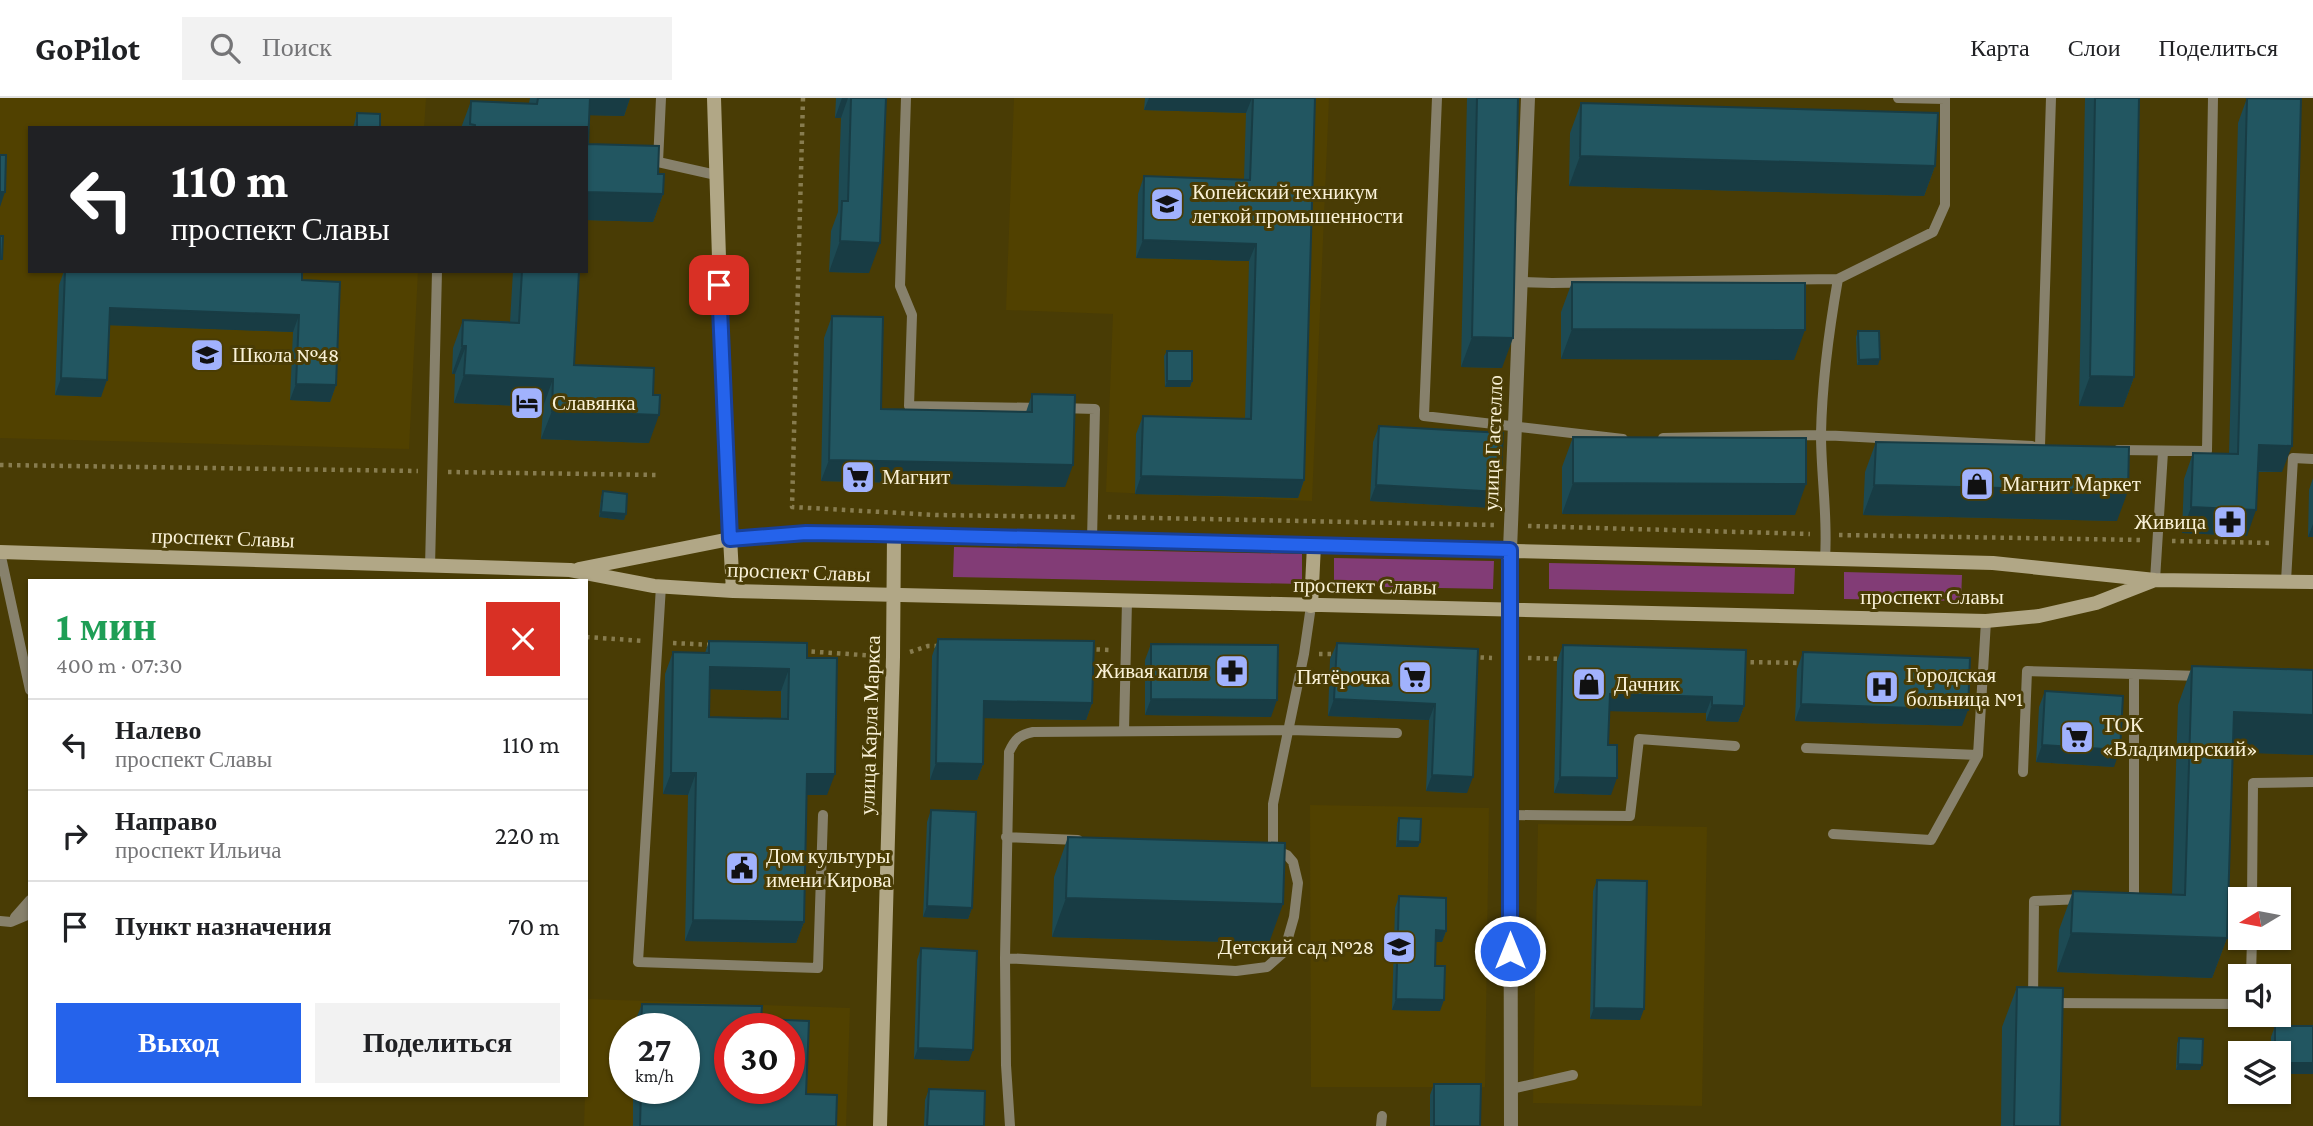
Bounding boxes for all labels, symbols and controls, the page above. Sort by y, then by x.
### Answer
search box [182,17,672,80]
icon: search [206,29,244,67]
text: GoPilot [35,30,140,67]
text: Поиск [262,33,332,62]
text: Карта [1970,34,2030,61]
text: Слои [2068,34,2121,61]
text: Поделиться [2159,34,2278,61]
text: 110 m [171,153,288,208]
icon: left [56,154,147,245]
place label: Копейский техникум легкой промышенности [1192,180,1403,228]
school or university icon: Копейский техникум легкой промышенности [1148,185,1186,223]
text: проспект Славы [171,211,390,247]
pin [689,255,749,315]
icon: arrive [700,266,738,304]
school or university icon: Школа №48 [188,336,226,374]
place label: Школа №48 [232,343,339,367]
street label: улица Гастелло [1479,375,1507,511]
hotel icon: Славянка [508,384,546,422]
place label: Славянка [552,391,636,415]
supermarket icon: Магнит [839,458,877,496]
place label: Магнит [882,465,950,489]
shop icon: Магнит Маркет [1958,465,1996,503]
place label: Магнит Маркет [2002,472,2141,496]
pharmacy icon: Живица [2211,503,2249,541]
place label: Живица [2134,510,2207,534]
street label: проспект Славы [151,524,295,552]
street label: проспект Славы [727,558,871,586]
street label: проспект Славы [1293,573,1437,599]
street label: проспект Славы [1860,585,2004,609]
text: 1 мин [56,602,157,649]
button: close [486,602,560,676]
street label: улица Карла Маркса [855,634,885,815]
text: 400 m · 07:30 [56,652,183,678]
pharmacy icon: Живая капля [1213,652,1251,690]
supermarket icon: Пятёрочка [1396,658,1434,696]
place label: Живая капля [1095,659,1208,683]
place label: Городская больница №1 [1906,663,2023,711]
place label: Пятёрочка [1296,665,1391,689]
shop icon: Дачник [1570,665,1608,703]
hospital icon: Городская больница №1 [1863,668,1901,706]
place label: Дачник [1614,672,1681,696]
place label: ТОК «Владимирский» [2102,713,2258,761]
text: Налево [115,716,201,745]
supermarket icon: ТОК «Владимирский» [2058,718,2096,756]
icon: left [56,726,94,764]
text: 110 m [502,730,560,759]
text: проспект Славы [115,746,272,772]
text: Направо [115,807,217,836]
icon: right [56,817,94,855]
text: 220 m [495,821,560,850]
text: проспект Ильича [115,837,282,863]
place label: Дом культуры имени Кирова [766,844,892,892]
public building icon: Дом культуры имени Кирова [723,849,761,887]
north arrow [2228,887,2291,950]
map controls [2228,887,2291,1104]
icon: arrive [56,908,94,946]
text: Пункт назначения [115,912,332,941]
text: 70 m [508,912,560,941]
position arrow [1473,914,1547,988]
school or university icon: Детский сад №28 [1380,928,1418,966]
place label: Детский сад №28 [1218,935,1374,959]
button: sound [2228,964,2291,1027]
button: Выход [56,1003,301,1083]
button: Поделиться [315,1003,560,1083]
speed limit sign: 30 [714,1013,805,1104]
text: 27 [638,1030,671,1069]
button: layers [2228,1041,2291,1104]
text: km/h [635,1066,674,1086]

